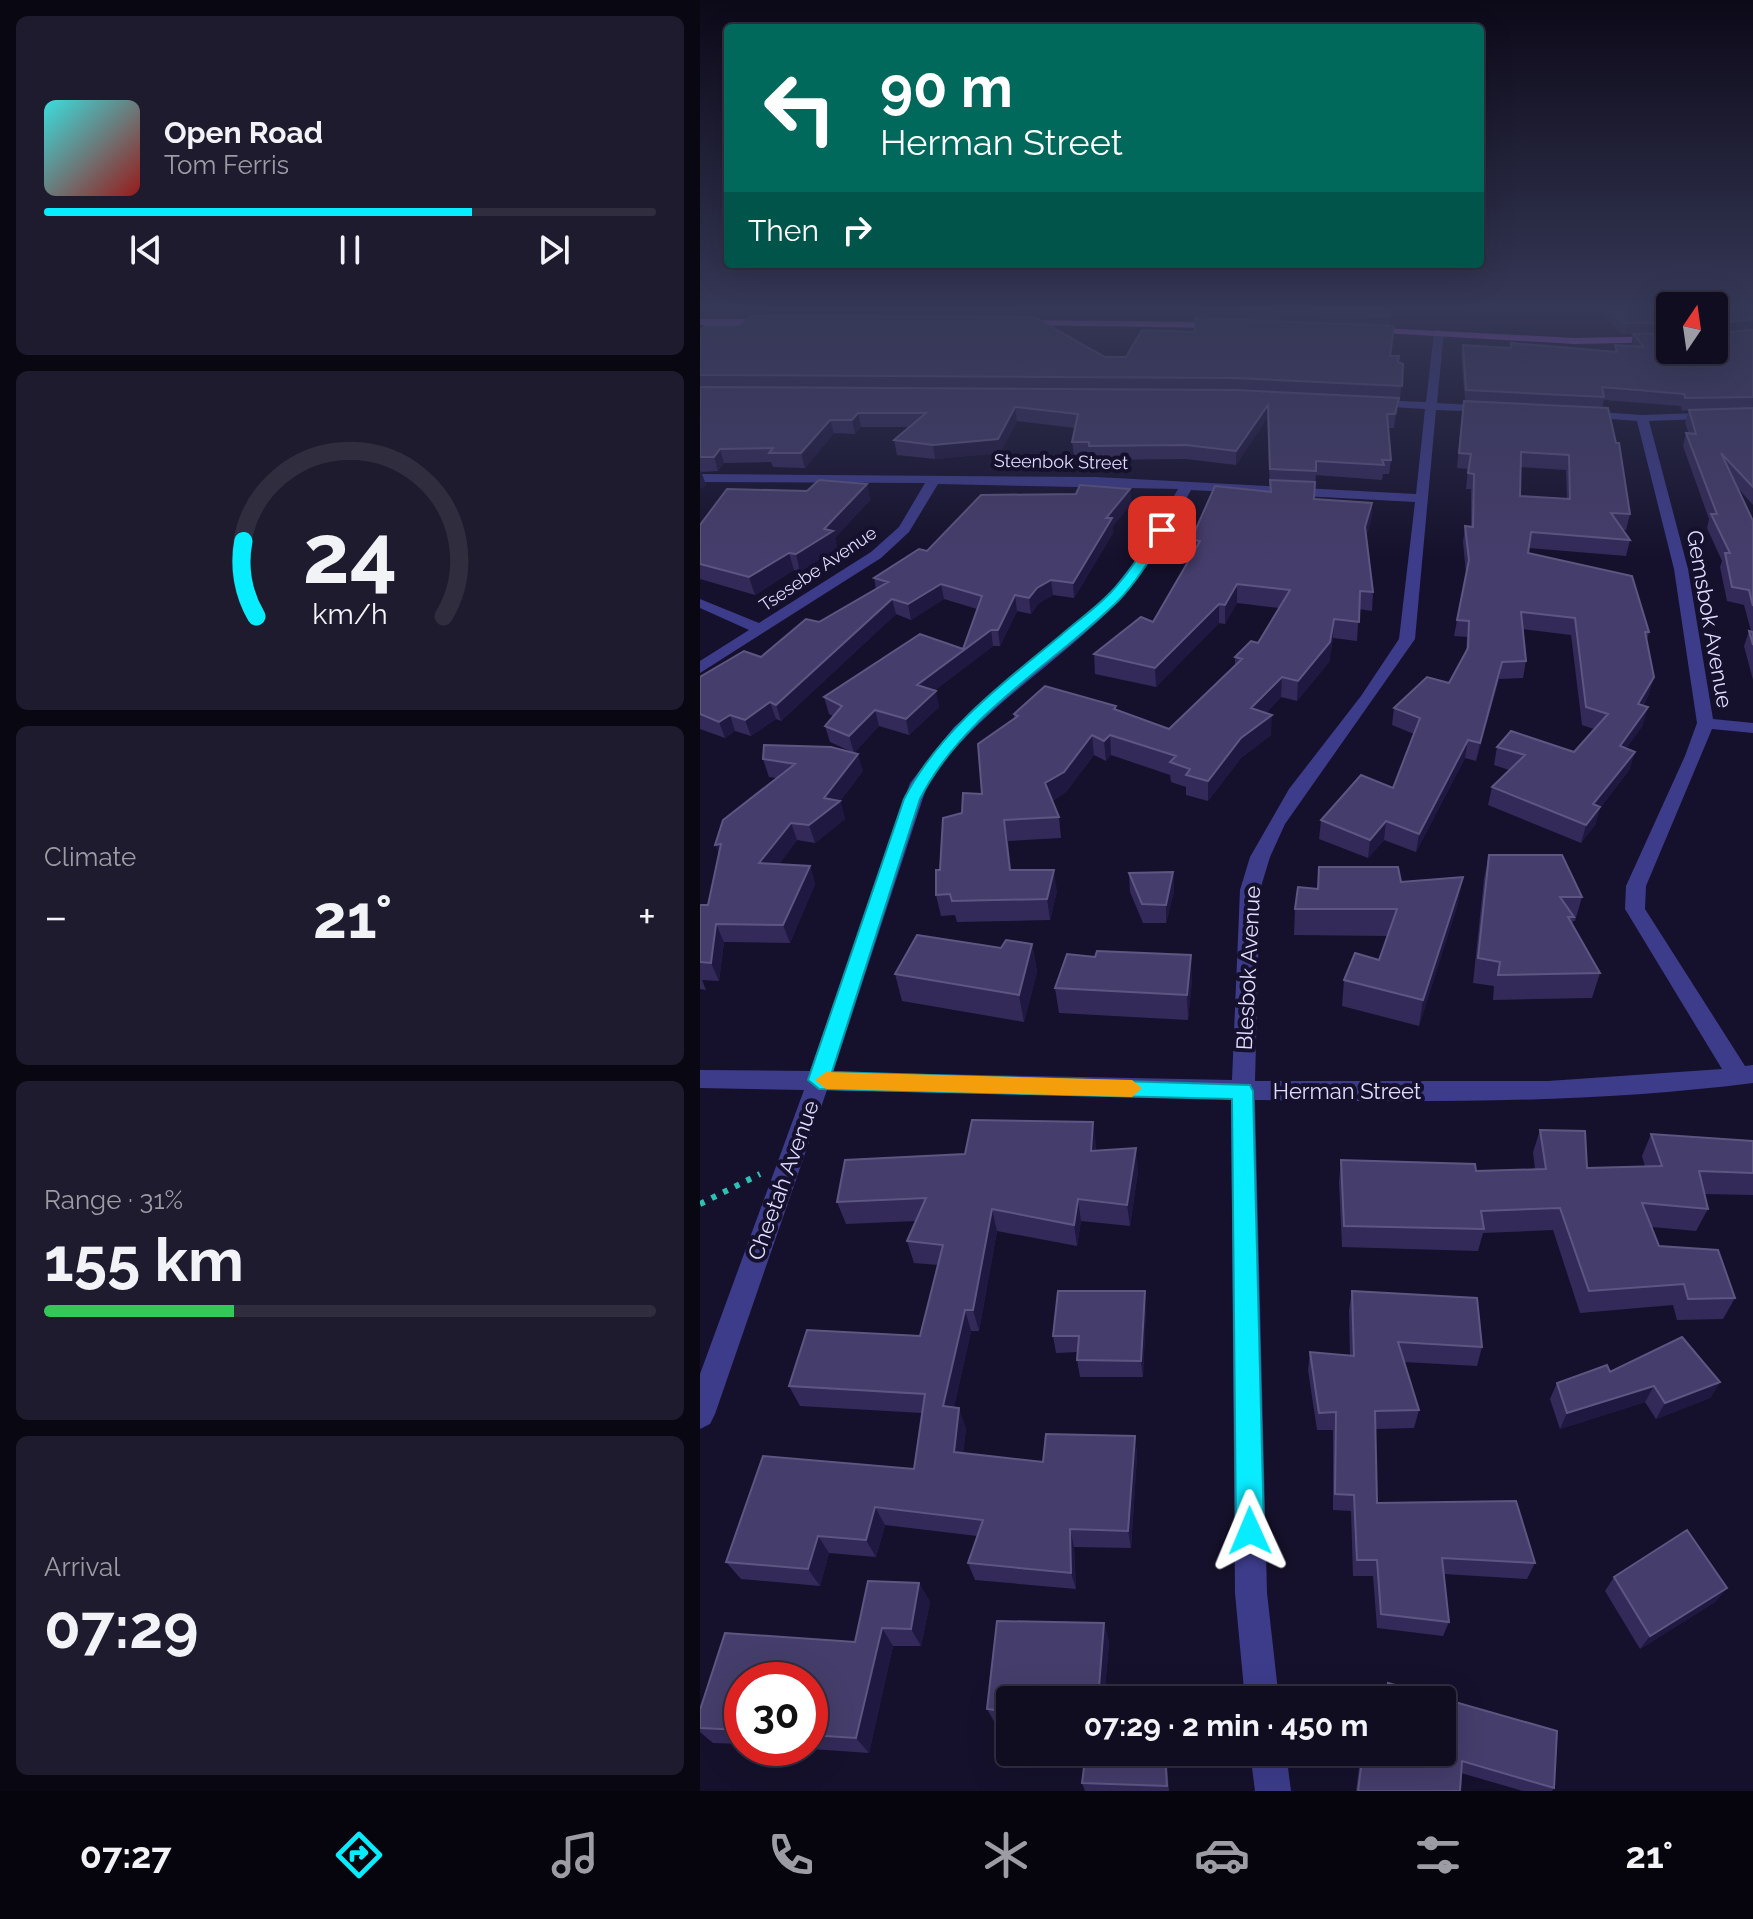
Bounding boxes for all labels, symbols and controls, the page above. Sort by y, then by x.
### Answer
text: 90 m [880,54,1013,120]
icon: left [748,56,852,160]
text: Open Road [164,115,323,150]
text: Herman Street [880,121,1123,163]
text: Tom Ferris [164,150,289,180]
icon: right [835,208,879,252]
text: Then [748,213,819,248]
icon: previous [124,228,168,272]
icon: pause [328,228,372,272]
icon: next [532,228,576,272]
north arrow [1656,292,1728,364]
map controls [1656,292,1728,364]
street label: Steenbok Street [994,450,1128,473]
pin [1128,496,1196,564]
text: 24 [303,504,397,601]
icon: arrive [1140,508,1184,552]
street label: Tsesebe Avenue [755,521,881,615]
street label: Gemsbok Avenue [1682,528,1738,710]
text: km/h [312,597,388,631]
text: Climate [44,842,136,872]
text: 21° [313,882,392,952]
street label: Blesbok Avenue [1231,885,1265,1051]
text: − [44,891,68,942]
text: + [638,891,656,942]
street label: Herman Street [1273,1078,1422,1104]
street label: Cheetah Avenue [742,1097,824,1263]
text: Range · 31% [44,1185,183,1215]
text: 155 km [44,1225,244,1295]
position arrow [1208,1489,1292,1573]
text: Arrival [44,1552,120,1582]
text: 07:29 [44,1592,199,1662]
speed limit sign: 30 [724,1662,828,1766]
text: 07:29 · 2 min · 450 m [1084,1708,1368,1743]
icon: directions [331,1827,387,1883]
icon: music [547,1827,603,1883]
icon: phone [763,1827,819,1883]
icon: climate [978,1827,1034,1883]
icon: car [1194,1827,1250,1883]
icon: filters [1410,1827,1466,1883]
text: 07:27 [80,1834,172,1876]
text: 21° [1626,1834,1673,1876]

